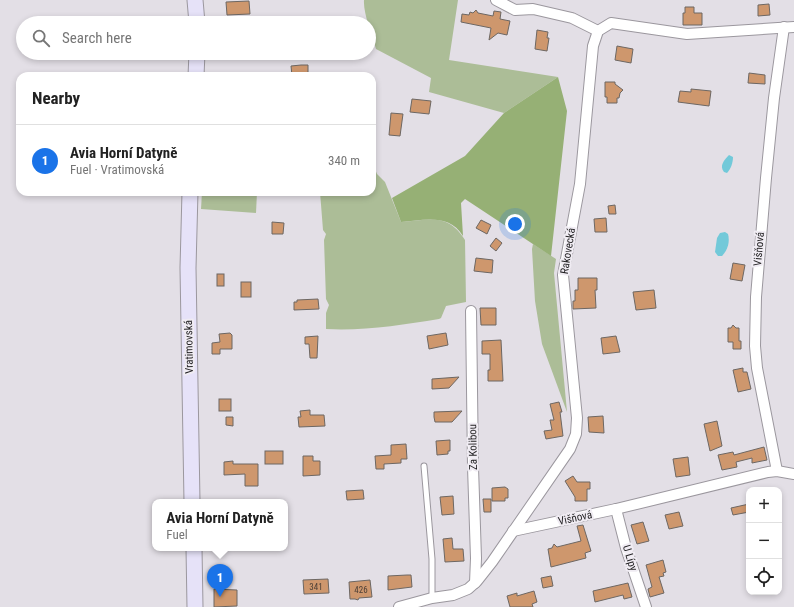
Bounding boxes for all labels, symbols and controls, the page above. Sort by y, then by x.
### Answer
search box [16,16,376,60]
icon: search [30,27,52,49]
text: Search here [62,29,132,47]
text: Nearby [32,88,80,108]
text: Avia Horní Datyně [70,144,177,162]
text: 1 [42,153,48,168]
text: 340 m [328,153,360,168]
text: Fuel · Vratimovská [70,162,164,177]
your location [505,214,525,234]
street label: Rakovecká [558,227,578,275]
street label: Višňová [751,231,767,267]
street label: Vratimovská [182,320,196,374]
street label: Za Kolibou [466,424,480,470]
map controls [746,487,782,595]
button: + [746,487,782,523]
popup [152,499,288,551]
street label: Višňová [557,508,593,528]
text: Avia Horní Datyně [166,509,274,527]
button: − [746,523,782,559]
text: Fuel [166,527,188,542]
street label: U Lípy [620,543,640,573]
button: locate [746,559,782,595]
pin: 1 [207,564,233,597]
house number: 341 [309,582,323,592]
house number: 426 [354,585,368,595]

